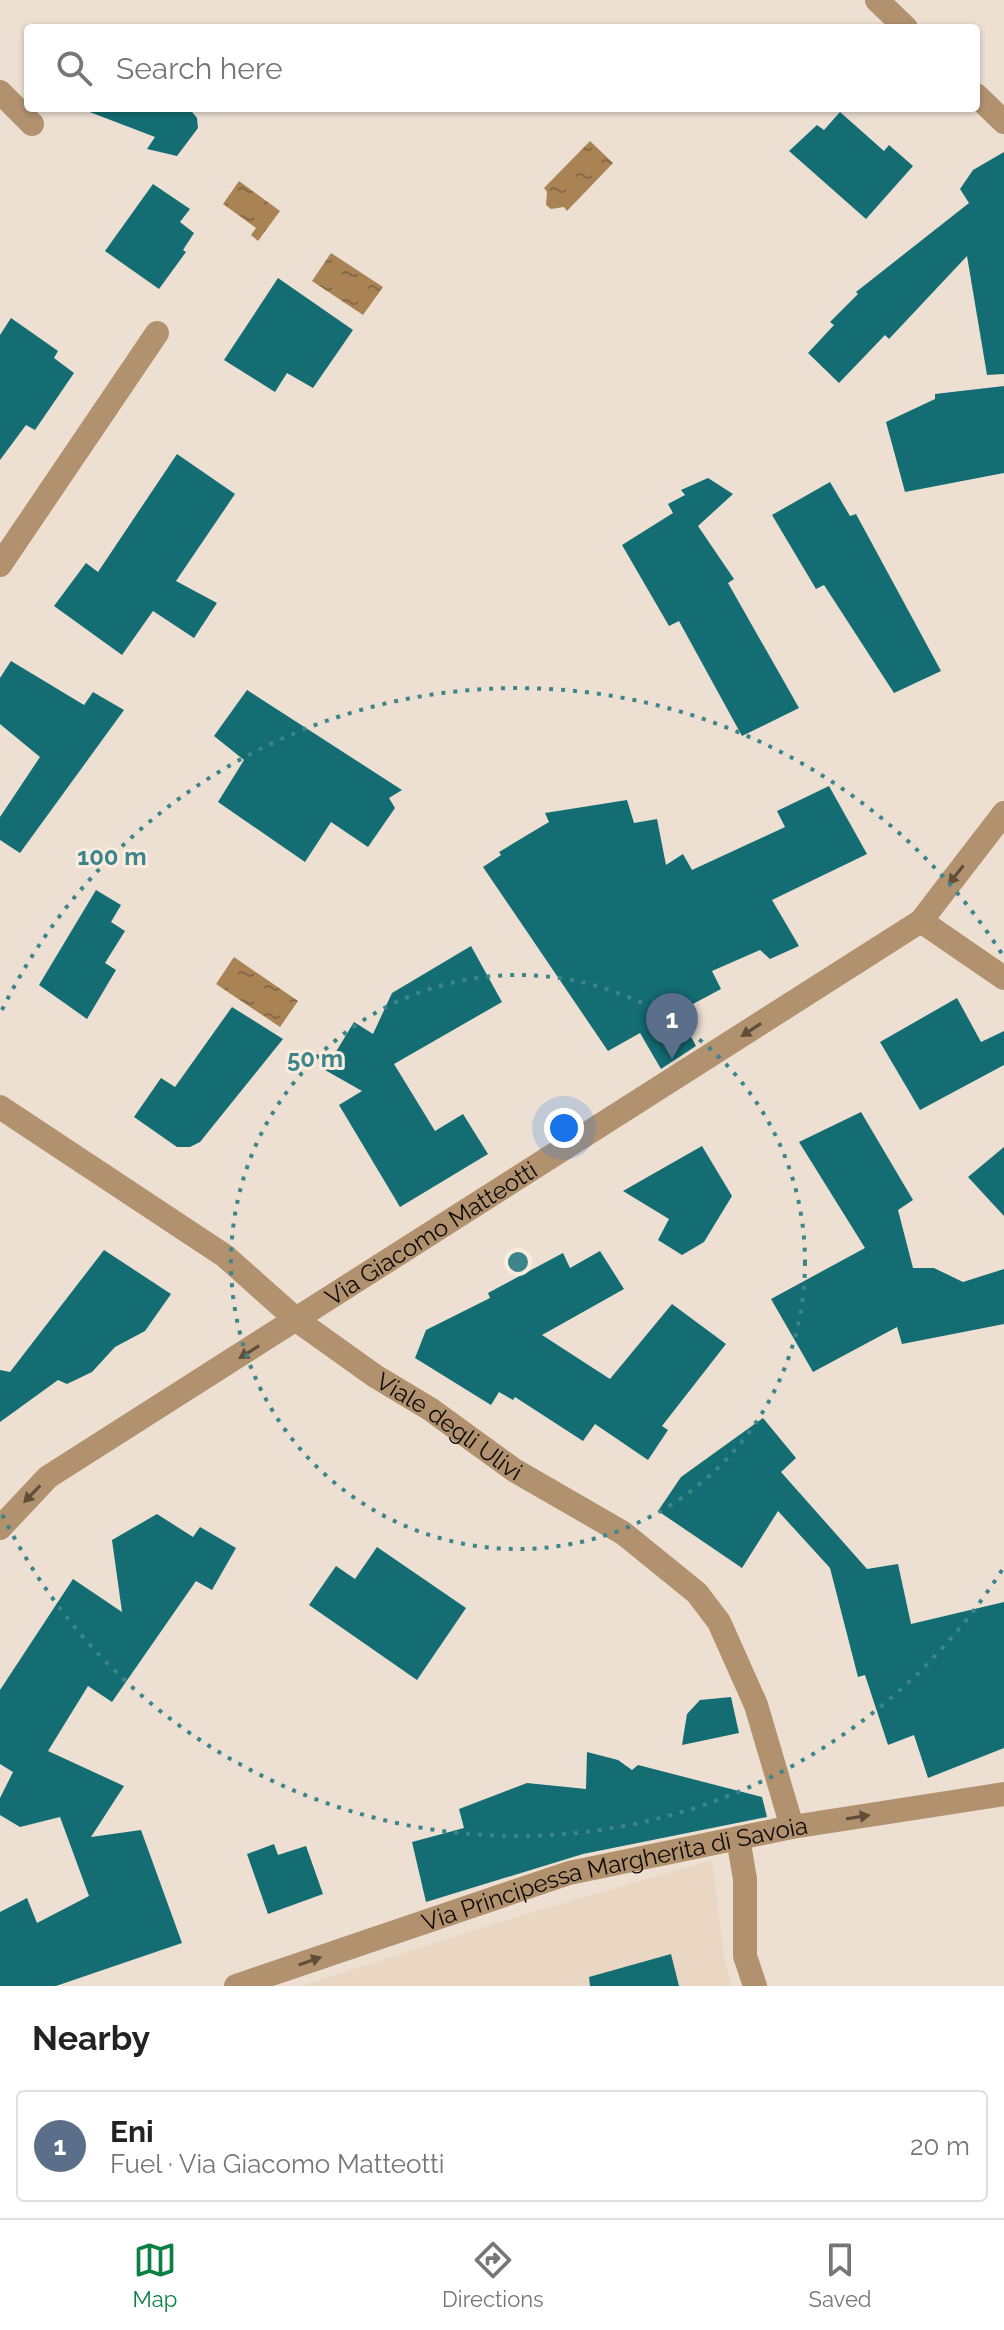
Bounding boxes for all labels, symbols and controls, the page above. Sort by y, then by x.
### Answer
search box [24,24,980,112]
icon: search [52,46,96,90]
text: Search here [116,51,283,86]
text: 100 m [77,842,147,871]
one-way arrow [949,865,965,885]
pin: 1 [646,993,698,1059]
one-way arrow [740,1023,762,1037]
text: 50 m [287,1044,343,1073]
your location [544,1108,584,1148]
street label: Via Giacomo Matteotti [320,1155,542,1311]
centre of rings [504,1248,532,1276]
one-way arrow [238,1344,260,1358]
street label: Viale degli Ulivi [371,1366,528,1486]
one-way arrow [24,1484,42,1503]
street label: Via Principessa Margherita di Savoia [418,1810,810,1936]
one-way arrow [845,1810,870,1823]
one-way arrow [298,1954,322,1966]
text: Nearby [32,2018,150,2058]
text: Eni [110,2114,154,2149]
text: 1 [54,2131,66,2161]
text: 20 m [910,2131,970,2161]
text: Fuel · Via Giacomo Matteotti [110,2149,444,2179]
tab: Map [132,2238,177,2312]
tab: Directions [442,2238,544,2312]
tab: Saved [809,2238,872,2312]

